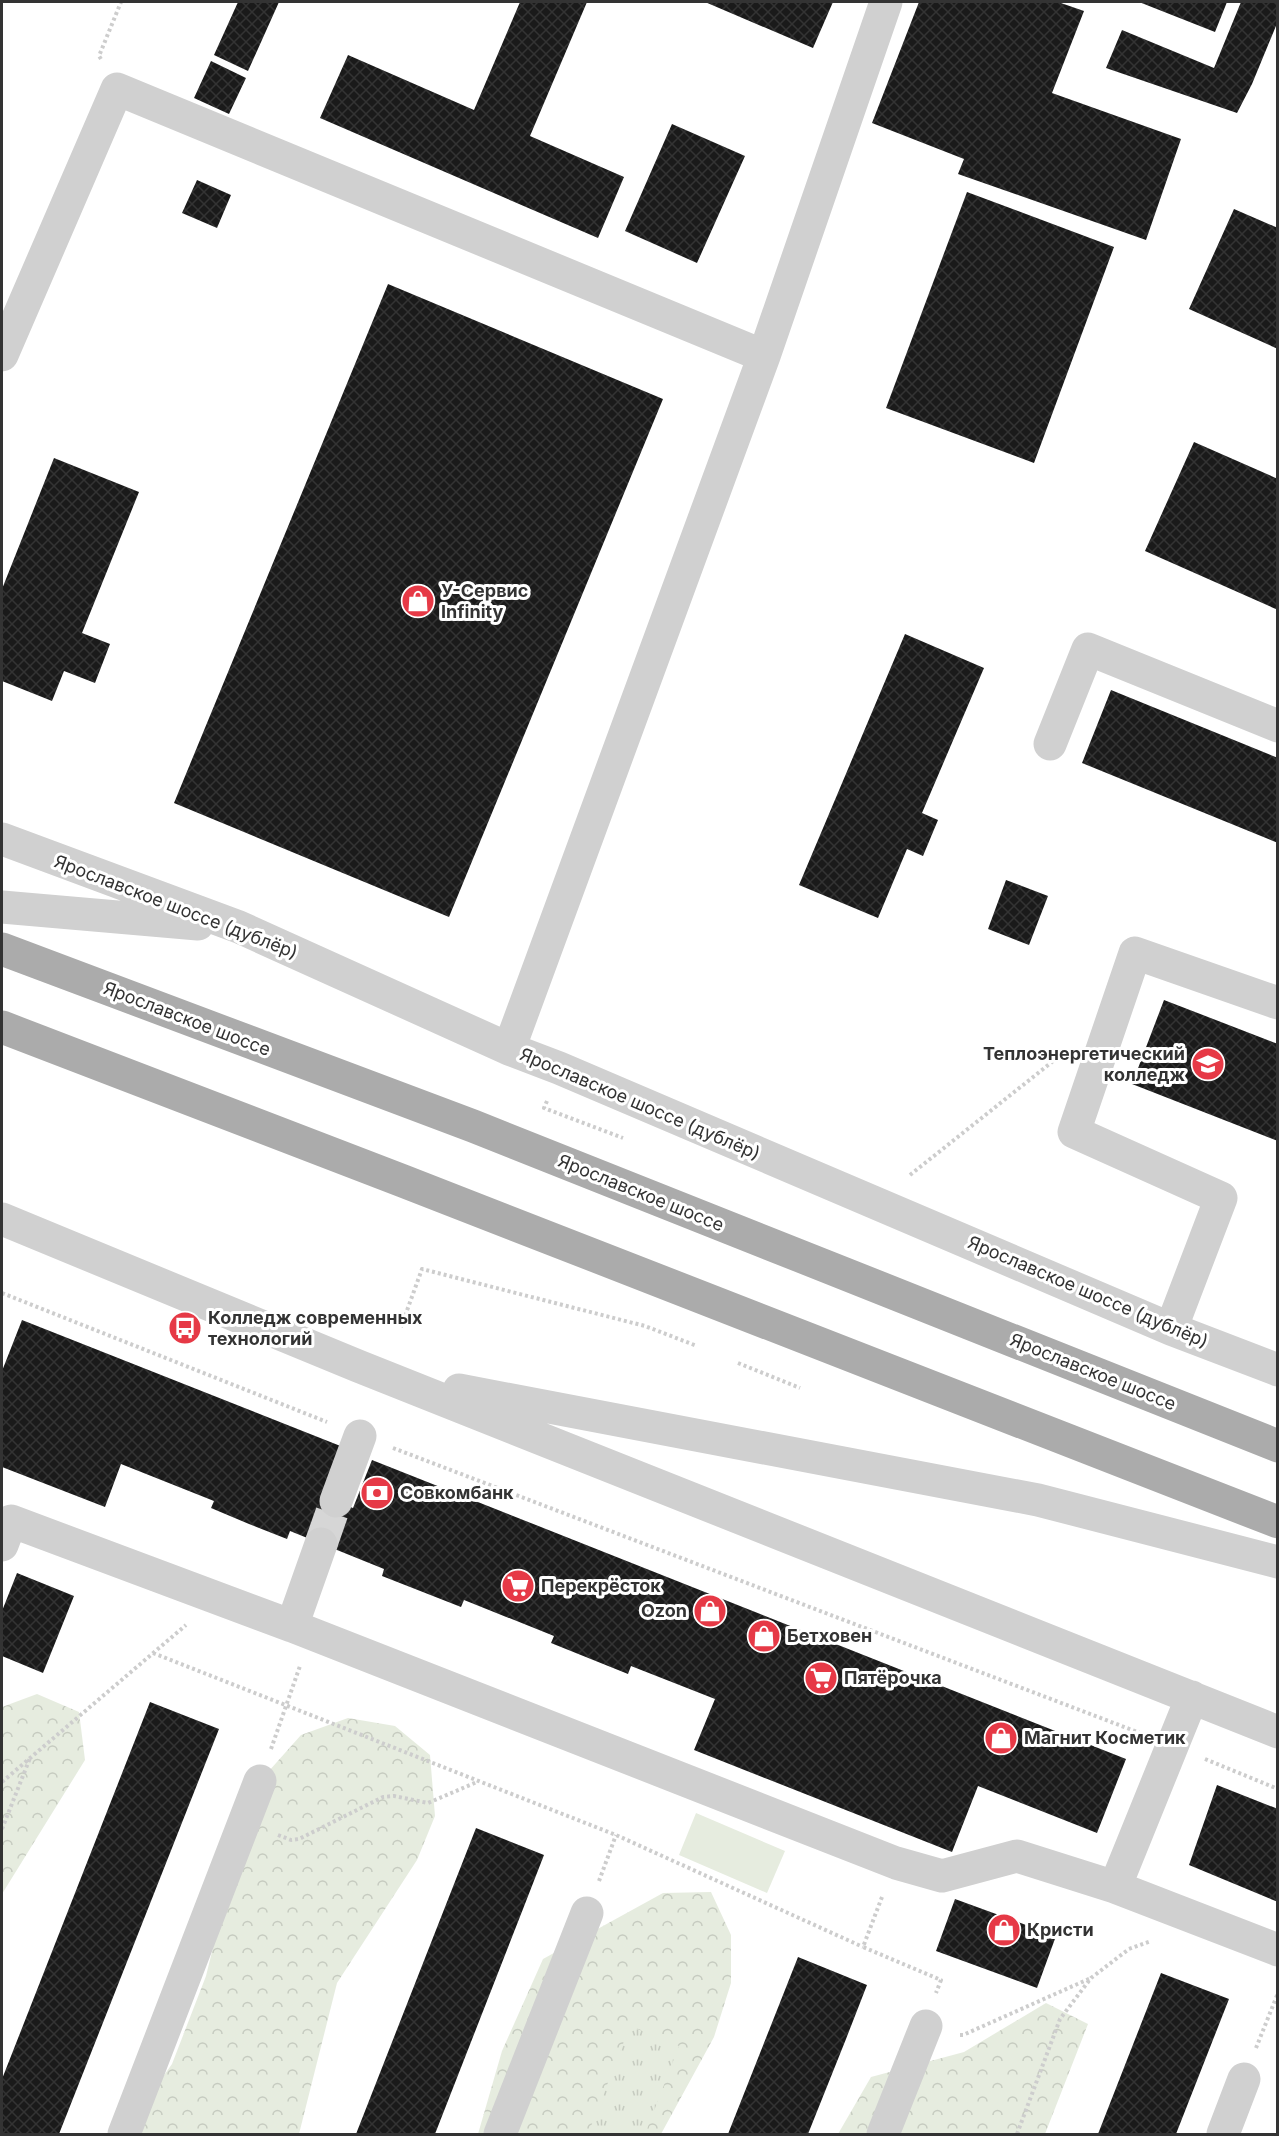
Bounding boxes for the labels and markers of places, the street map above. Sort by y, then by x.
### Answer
place label: У-Сервис Infinity [441,580,528,622]
shop icon: У-Сервис Infinity [400,583,436,619]
place label: Теплоэнергетический колледж [983,1043,1185,1085]
school or university icon: Теплоэнергетический колледж [1190,1046,1226,1082]
place label: Колледж современных технологий [208,1307,423,1349]
bus stop icon: Колледж современных технологий [167,1310,203,1346]
bank icon: Совкомбанк [359,1475,395,1511]
place label: Совкомбанк [400,1482,514,1503]
supermarket icon: Перекрёсток [500,1568,536,1604]
place label: Перекрёсток [541,1575,661,1596]
shop icon: Ozon [692,1593,728,1629]
place label: Ozon [641,1600,687,1621]
shop icon: Бетховен [746,1618,782,1654]
place label: Бетховен [787,1625,872,1646]
supermarket icon: Пятёрочка [803,1660,839,1696]
place label: Пятёрочка [844,1667,942,1688]
shop icon: Магнит Косметик [983,1720,1019,1756]
place label: Магнит Косметик [1024,1727,1186,1748]
shop icon: Кристи [986,1912,1022,1948]
place label: Кристи [1027,1919,1094,1940]

